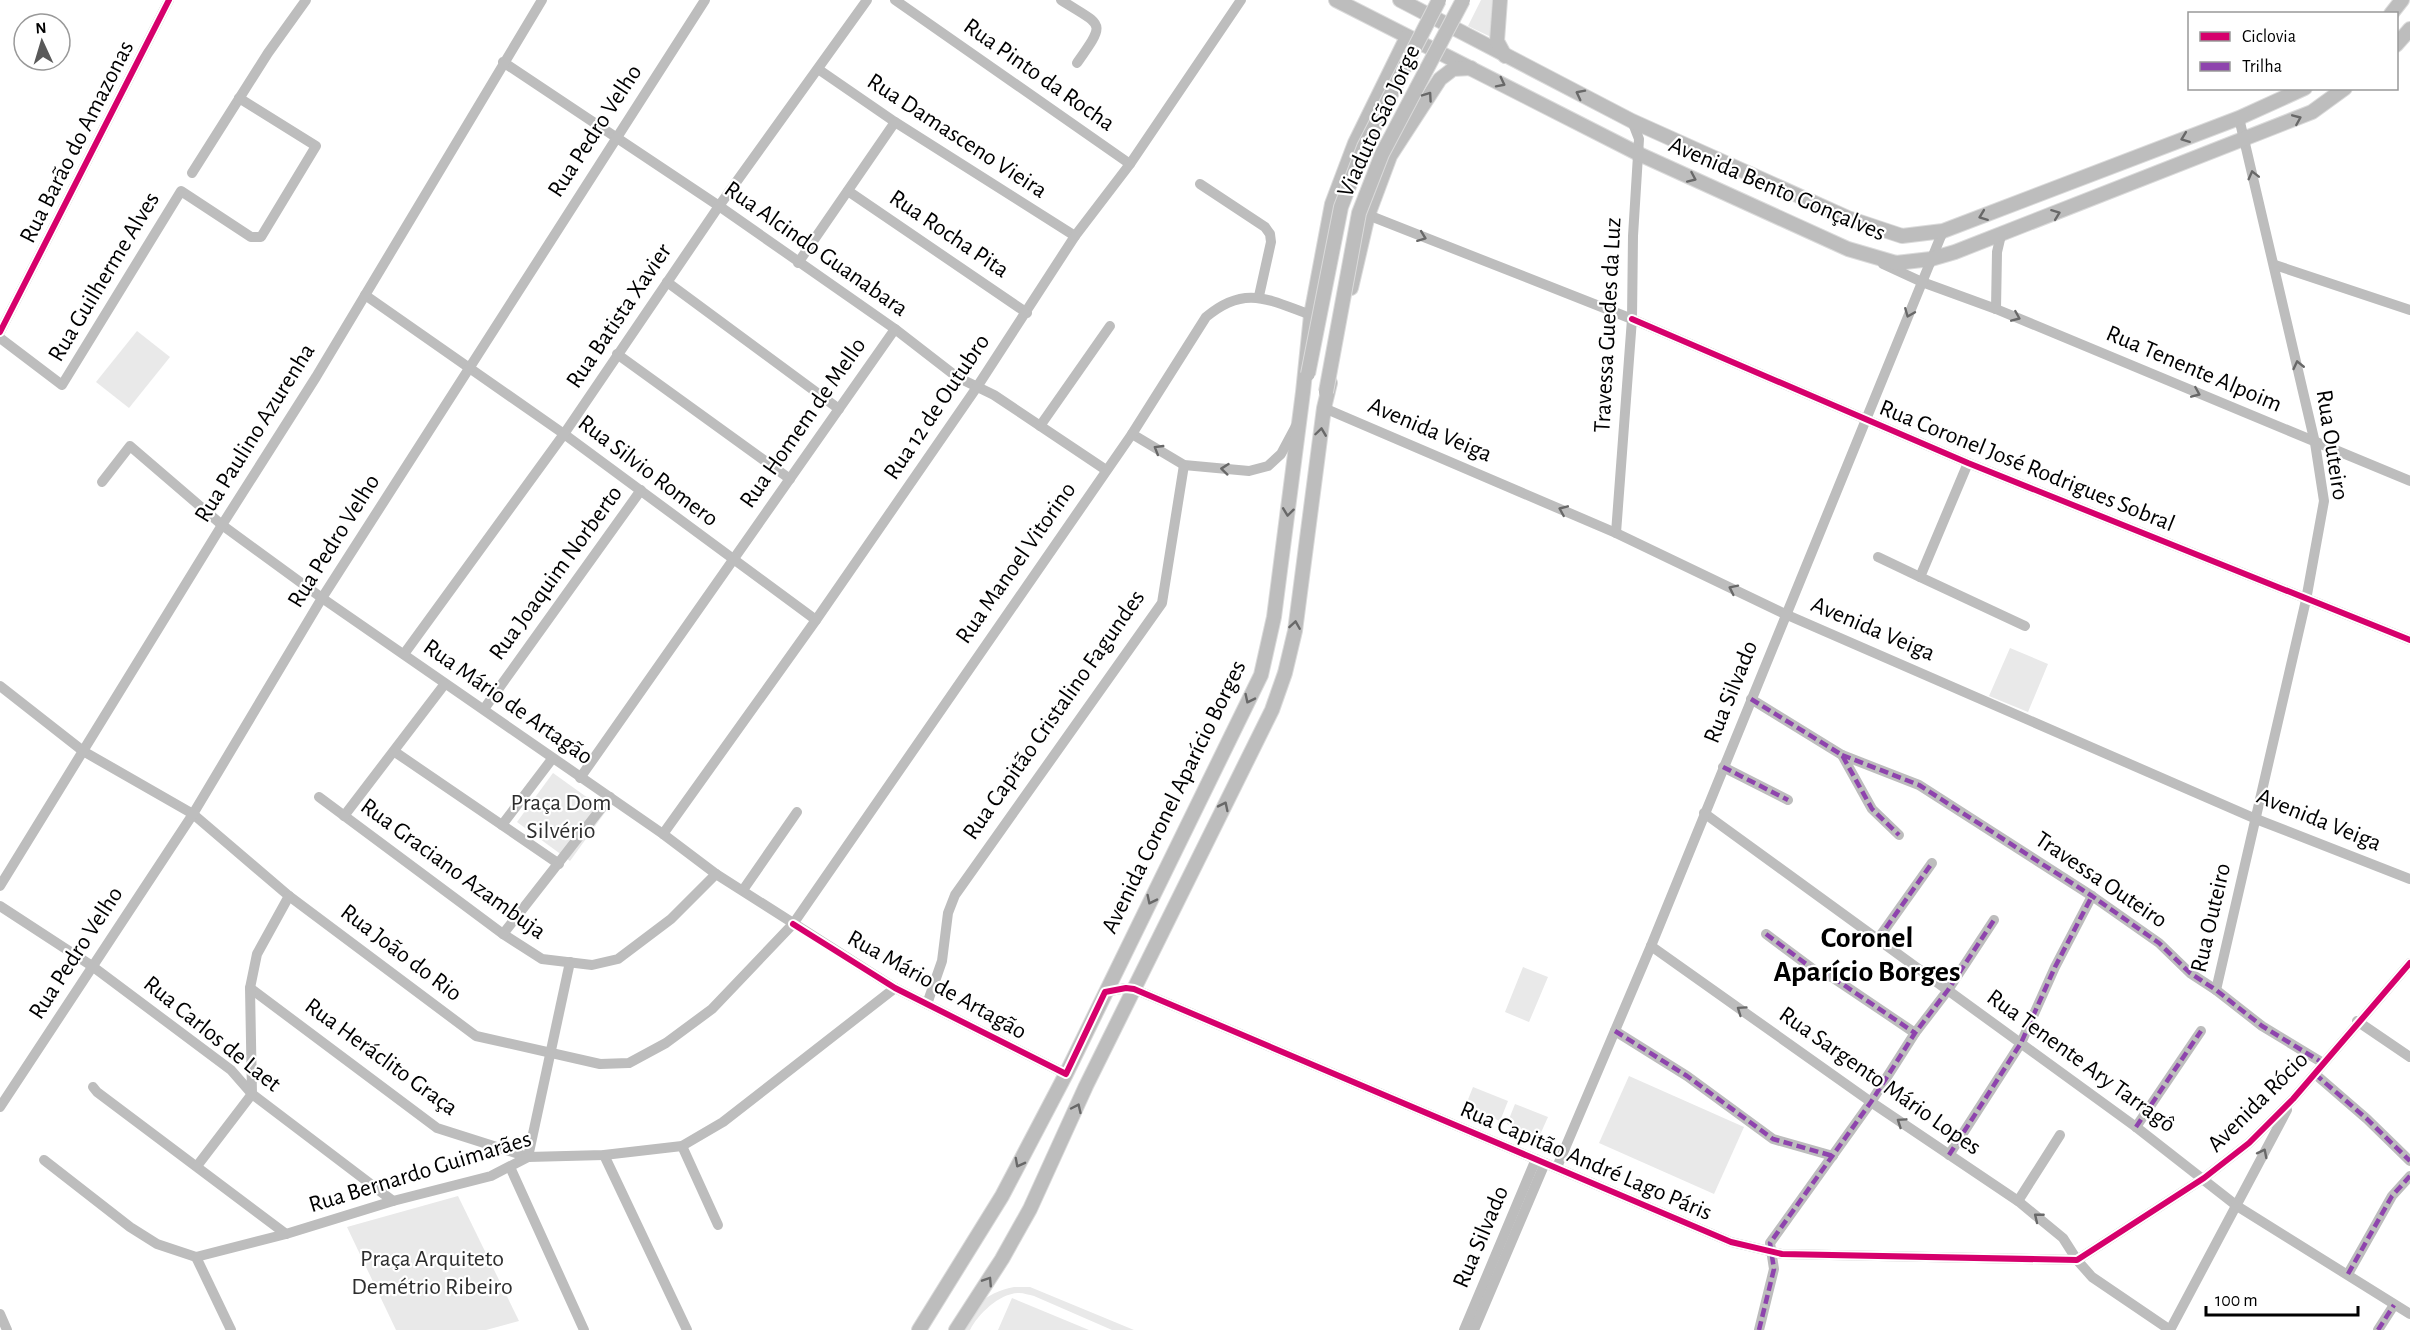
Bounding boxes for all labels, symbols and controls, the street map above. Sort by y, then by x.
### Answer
north arrow [12,12,72,72]
legend [2188,12,2398,90]
street label: Rua Pinto da Rocha [959,14,1119,136]
text: N [35,20,47,36]
text: Ciclovia [2242,28,2296,46]
street label: Rua Barão do Amazonas [16,37,138,247]
street label: Viaduto São Jorge [1333,41,1425,201]
text: Trilha [2242,58,2282,76]
street label: Rua Pedro Velho [543,61,647,201]
street label: Rua Damasceno Vieira [863,69,1051,203]
one-way arrow [1495,76,1506,88]
one-way arrow [1576,90,1587,101]
one-way arrow [1421,92,1432,103]
one-way arrow [2291,114,2302,126]
one-way arrow [2180,131,2190,144]
street label: Avenida Bento Gonçalves [1665,132,1889,246]
one-way arrow [1686,171,1697,183]
one-way arrow [2248,171,2261,181]
street label: Rua Alcindo Guanabara [720,177,912,321]
street label: Rua Rocha Pita [885,185,1013,283]
street label: Rua Guilherme Alves [44,188,164,366]
one-way arrow [1978,209,1989,221]
one-way arrow [2050,209,2061,221]
street label: Travessa Guedes da Luz [1590,217,1626,433]
one-way arrow [1416,230,1427,242]
street label: Rua Batista Xavier [562,239,676,393]
one-way arrow [1904,307,1916,318]
one-way arrow [2010,310,2021,322]
street label: Rua Tenente Alpoim [2103,321,2285,417]
street label: Rua 12 de Outubro [880,330,994,484]
street label: Rua Homem de Mello [735,334,871,512]
street label: Rua Paulino Azurenha [190,339,320,527]
one-way arrow [2292,360,2305,370]
one-way arrow [2189,386,2200,398]
street label: Rua Outeiro [2311,388,2353,502]
street label: Avenida Veiga [1365,393,1495,467]
street label: Rua Coronel José Rodrigues Sobral [1876,396,2178,536]
street label: Rua Silvio Romero [573,411,723,531]
one-way arrow [1314,428,1327,437]
one-way arrow [1154,445,1164,457]
one-way arrow [1220,463,1230,476]
street label: Rua Pedro Velho [283,470,385,612]
street label: Rua Manoel Vitorino [951,478,1081,648]
street label: Rua Joaquim Norberto [485,481,627,665]
one-way arrow [1558,505,1569,517]
one-way arrow [1282,508,1295,517]
one-way arrow [1728,585,1739,596]
street label: Rua Capitão Cristalino Fagundes [959,586,1149,844]
street label: Avenida Veiga [1808,592,1938,666]
one-way arrow [1288,621,1301,631]
street label: Rua Mário de Artagão [419,635,597,769]
street label: Rua Silvado [1700,637,1762,747]
street label: Avenida Coronel Aparício Borges [1097,657,1251,937]
one-way arrow [1244,693,1256,704]
street label: Avenida Veiga [2253,784,2385,856]
park label: Praça Dom Silvério [510,791,612,843]
street label: Rua Graciano Azambuja [356,794,550,944]
one-way arrow [1217,801,1229,812]
street label: Travessa Outeiro [2031,827,2171,933]
street label: Rua Outeiro [2187,861,2235,975]
street label: Rua Pedro Velho [24,883,128,1023]
one-way arrow [1146,894,1158,905]
street label: Rua João do Rio [336,900,466,1006]
district label: Coronel Aparício Borges [1774,923,1960,987]
street label: Rua Mário de Artagão [843,926,1031,1044]
street label: Rua Carlos de Laet [139,971,285,1097]
street label: Rua Tenente Ary Tarragô [1982,985,2180,1137]
street label: Rua Heráclito Graça [300,994,462,1120]
street label: Rua Sargento Mário Lopes [1775,1002,1985,1160]
one-way arrow [1737,1006,1748,1017]
street label: Avenida Rócio [2203,1047,2313,1157]
street label: Rua Capitão André Lago Páris [1457,1097,1715,1225]
one-way arrow [1069,1103,1081,1114]
one-way arrow [1896,1118,1907,1129]
street label: Rua Bernardo Guimarães [306,1127,534,1217]
one-way arrow [2256,1149,2268,1160]
one-way arrow [1015,1157,1026,1168]
street label: Rua Silvado [1449,1183,1513,1291]
one-way arrow [2034,1213,2045,1224]
park label: Praça Arquiteto Demétrio Ribeiro [351,1247,513,1299]
one-way arrow [980,1277,992,1287]
scale bar [2206,1279,2358,1317]
text: 100 m [2215,1292,2258,1310]

